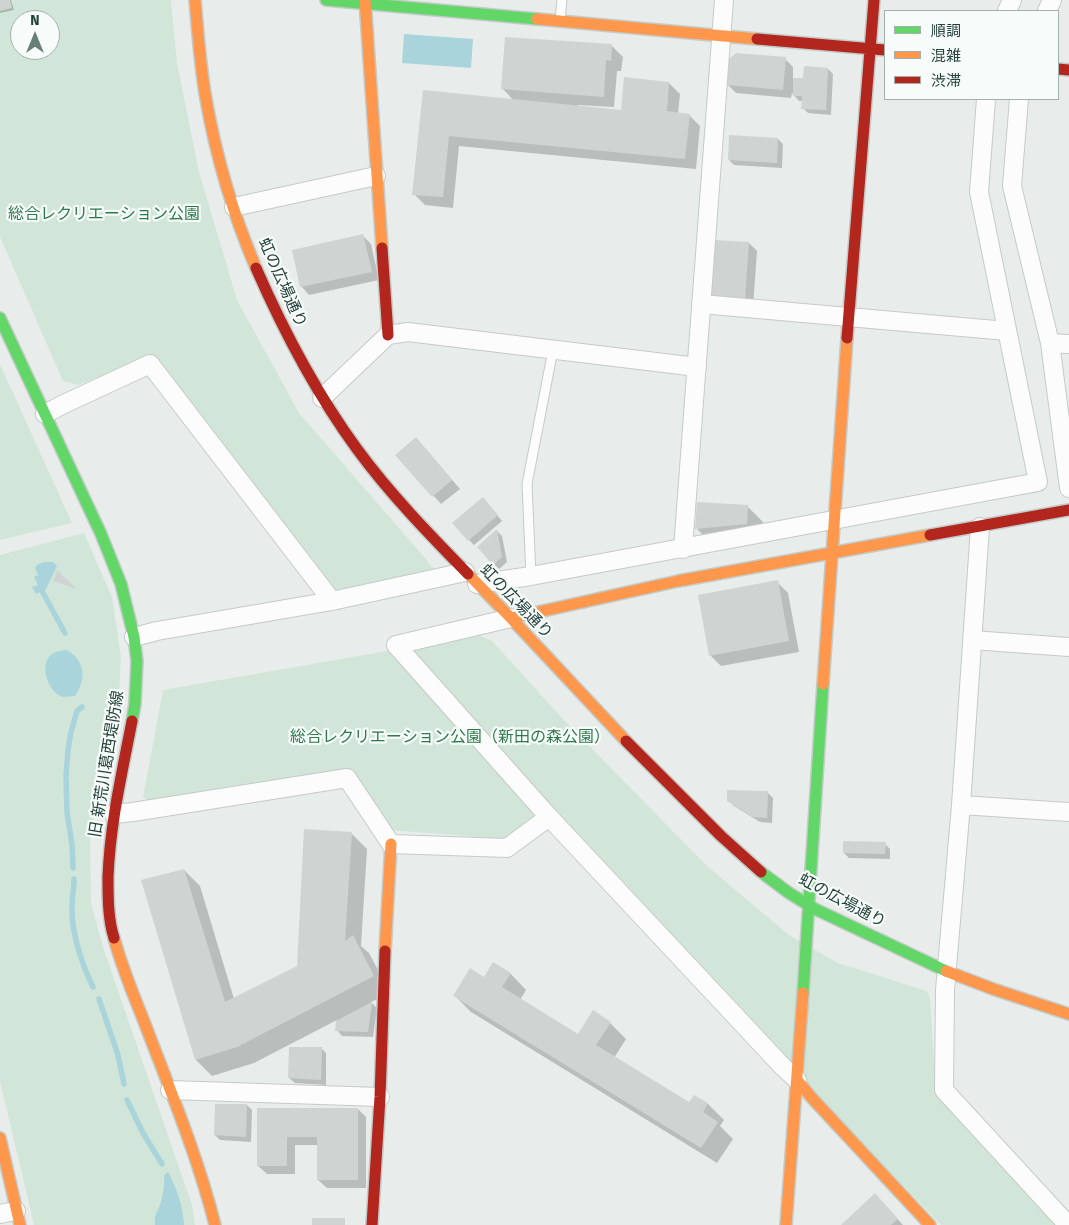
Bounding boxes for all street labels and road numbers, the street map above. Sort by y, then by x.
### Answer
street label: 虹の広場通り [254,235,310,331]
street label: 虹の広場通り [476,561,556,643]
street label: 旧 新荒川葛西堤防線 [86,689,128,839]
street label: 虹の広場通り [795,870,889,932]

